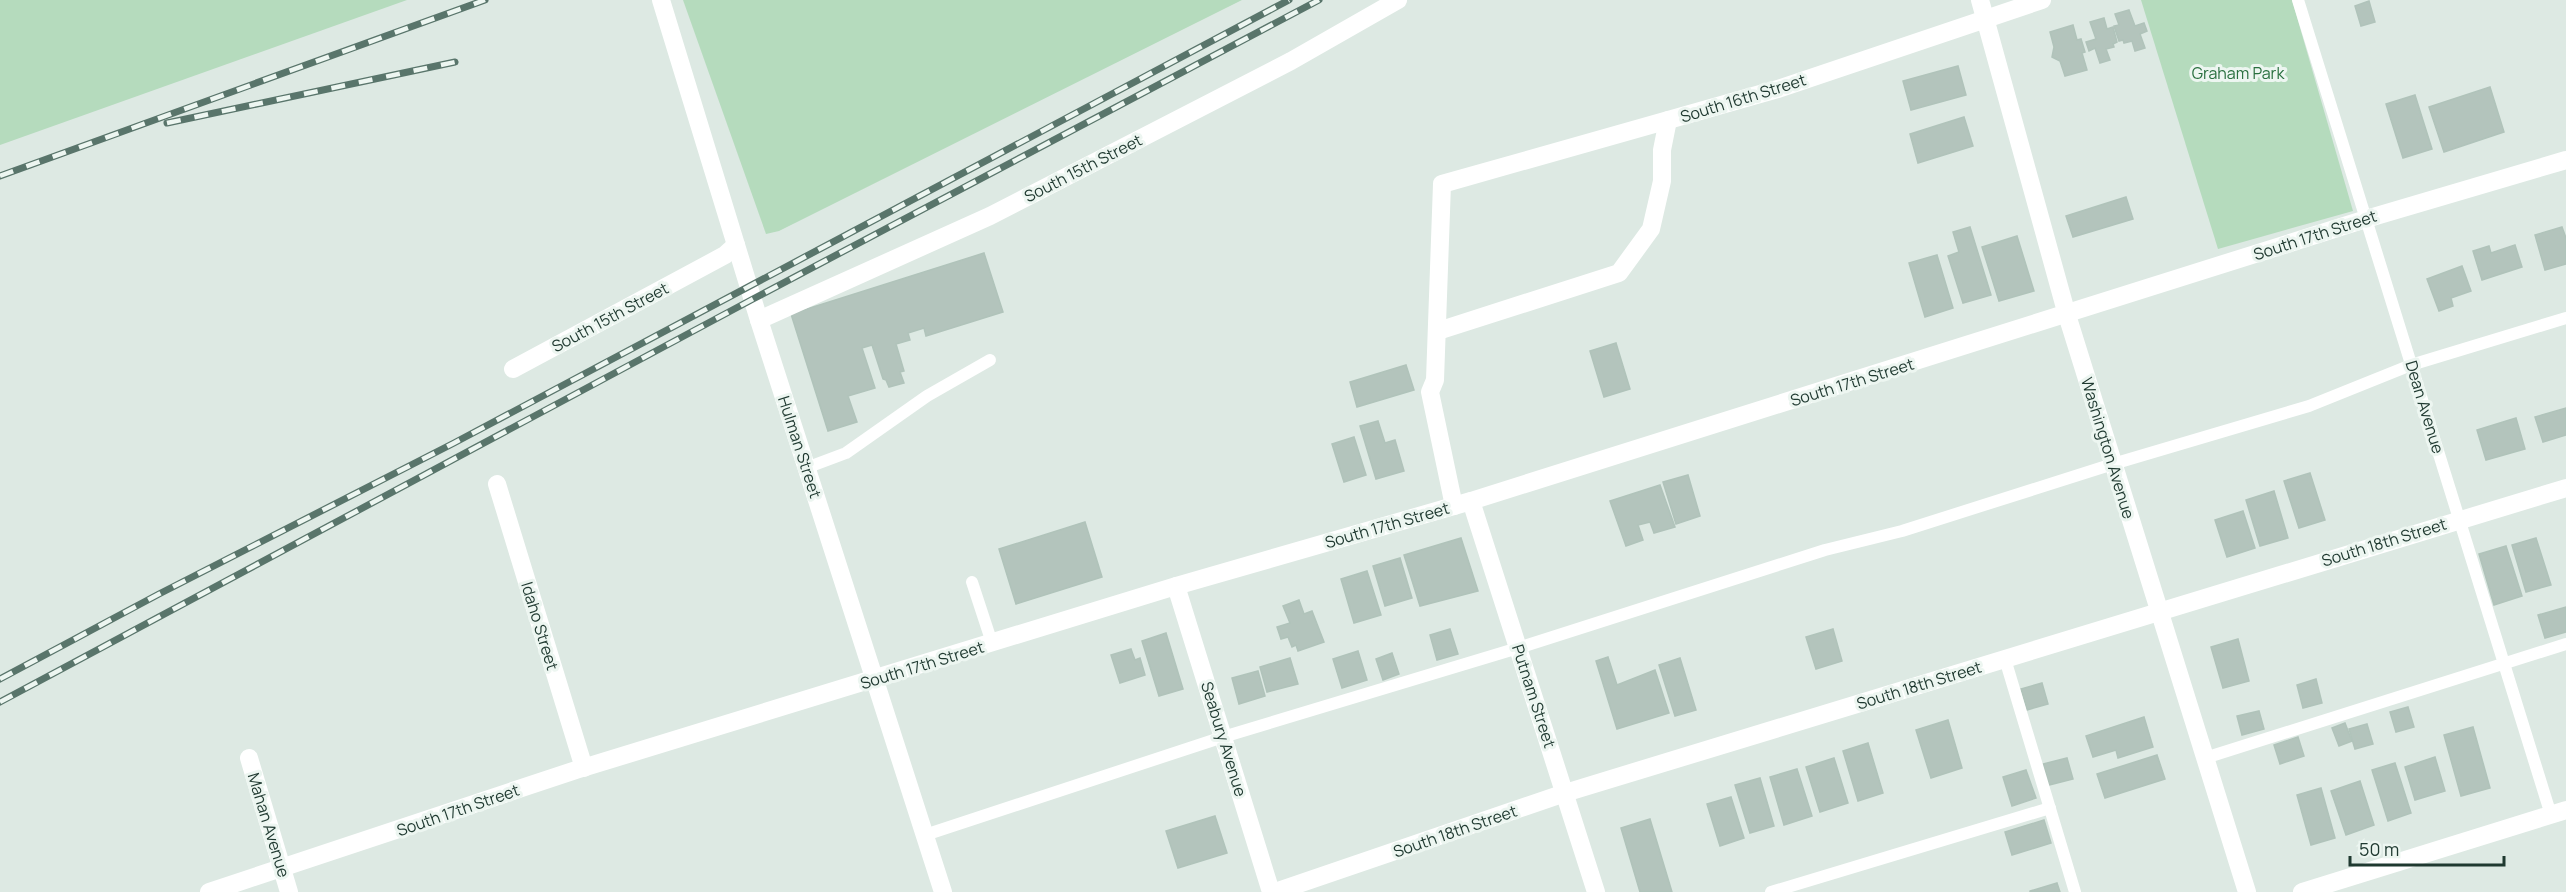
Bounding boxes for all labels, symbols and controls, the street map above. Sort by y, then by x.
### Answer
park label: Graham Park [2192,62,2285,84]
street label: South 16th Street [1678,68,1808,128]
street label: South 15th Street [1020,129,1146,207]
street label: South 17th Street [2251,205,2379,265]
street label: South 15th Street [548,277,672,357]
street label: South 17th Street [1787,353,1917,411]
street label: Dean Avenue [2400,358,2450,456]
street label: Washington Avenue [2076,375,2140,521]
street label: Hulman Street [773,393,827,501]
street label: South 17th Street [1322,497,1452,553]
street label: South 18th Street [2319,513,2449,571]
street label: Idaho Street [516,579,564,673]
street label: South 17th Street [857,636,987,694]
street label: Putnam Street [1507,641,1561,751]
street label: South 18th Street [1854,656,1984,714]
street label: Seabury Avenue [1196,679,1252,799]
street label: Mahan Avenue [243,770,295,880]
street label: South 17th Street [394,779,522,841]
street label: South 18th Street [1390,800,1520,862]
scale bar [2350,829,2504,867]
text: 50 m [2359,837,2399,861]

